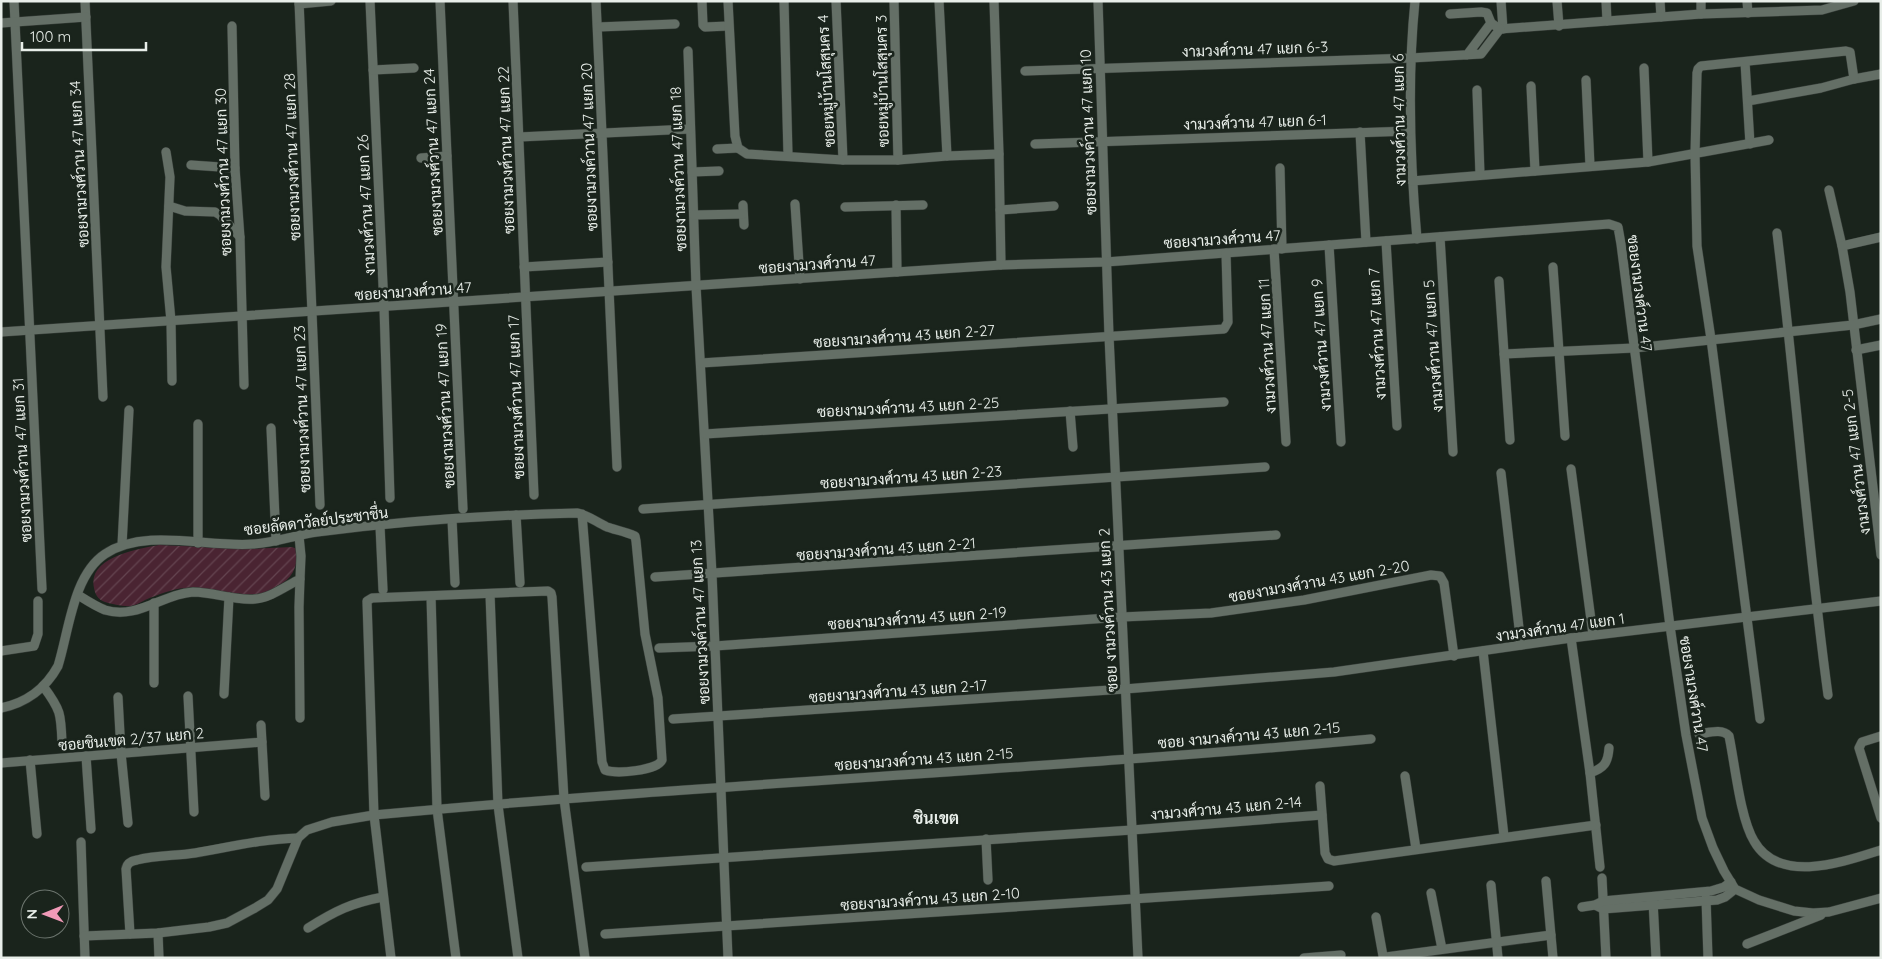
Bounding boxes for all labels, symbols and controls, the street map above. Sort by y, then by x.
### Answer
street label: ซอยหมู่บ้านโสสุนคร 4 [813,14,841,148]
street label: ซอยหมู่บ้านโสสุนคร 3 [871,14,895,148]
scale bar [22,20,146,52]
text: 100 m [30,27,71,46]
street label: งามวงศ์วาน 47 แยก 6-3 [1181,37,1329,61]
street label: ซอยงามวงค์วาน 47 แยก 10 [1076,49,1100,215]
street label: งามวงศ์วาน 47 แยก 6 [1388,53,1410,187]
street label: ซอยงามวงค์วาน 47 แยก 20 [577,62,601,232]
street label: ซอยงามวงศ์วาน 47 แยก 22 [494,66,518,234]
street label: ซอยงามวงศ์วาน 47 แยก 24 [419,68,447,236]
street label: ซอยงามวงศ์วาน 47 แยก 28 [280,73,304,241]
street label: ซอยงามวงศ์วาน 47 แยก 34 [65,80,93,248]
street label: ซอยงามวงค์วาน 47 แยก 18 [666,86,690,252]
street label: ซอยงามวงศ์วาน 47 แยก 30 [211,88,235,256]
street label: งามวงศ์วาน 47 แยก 6-1 [1183,110,1327,134]
street label: งามวงศ์วาน 47 แยก 26 [353,134,379,276]
street label: ซอยงามวงศ์วาน 47 [1163,225,1281,253]
street label: ซอยงามวงศ์วาน 47 [1623,234,1657,353]
street label: ซอยงามวงศ์วาน 47 [758,250,876,278]
street label: งามวงศ์วาน 47 แยก 7 [1364,267,1390,401]
street label: ซอยงามวงศ์วาน 47 [354,277,472,305]
street label: งามวงศ์วาน 47 แยก 11 [1254,278,1280,414]
street label: งามวงศ์วาน 47 แยก 9 [1307,278,1335,412]
street label: งามวงศ์วาน 47 แยก 5 [1419,279,1447,413]
street label: ซอยงามวงศ์วาน 47 แยก 17 [504,314,528,480]
street label: ซอยงามวงศ์วาน 43 แยก 2-27 [813,320,996,352]
street label: ซอยงามวงศ์วาน 47 แยก 19 [431,323,459,489]
street label: ซอยงามวงศ์วาน 47 แยก 23 [290,325,314,493]
street label: ซอยงามวงศ์วาน 47 แยก 31 [8,377,36,543]
street label: งามวงศ์วาน 47 แยก 2-5 [1838,388,1874,536]
street label: ซอยงามวงค์วาน 43 แยก 2-25 [816,393,1000,421]
street label: ซอยงามวงศ์วาน 43 แยก 2-23 [819,461,1003,493]
street label: ซอยลัดดาวัลย์ประชาชื่น [242,498,389,539]
street label: ซอย งามวงค์วาน 43 แยก 2 [1094,527,1122,693]
street label: ซอยงามวงศ์วาน 43 แยก 2-21 [796,533,976,565]
street label: ซอยงามวงค์วาน 47 แยก 13 [686,539,714,705]
street label: ซอยงามวงศ์วาน 43 แยก 2-20 [1227,556,1411,606]
street label: ซอยงามวงศ์วาน 43 แยก 2-19 [827,602,1007,634]
street label: งามวงศ์วาน 47 แยก 1 [1494,609,1626,645]
street label: ซอยงามวงศ์วาน 47 [1675,635,1713,754]
street label: ซอยงามวงศ์วาน 43 แยก 2-17 [808,675,988,707]
street label: ซอย งามวงค์วาน 43 แยก 2-15 [1157,718,1341,752]
street label: ซอยชินเขต 2/37 แยก 2 [57,723,205,755]
street label: ซอยงามวงค์วาน 43 แยก 2-15 [834,743,1014,775]
street label: งามวงศ์วาน 43 แยก 2-14 [1149,792,1303,824]
district label: ชินเขต [913,808,959,828]
street label: ซอยงามวงค์วาน 43 แยก 2-10 [840,883,1020,915]
north arrow [20,889,70,939]
text: N [23,909,41,920]

